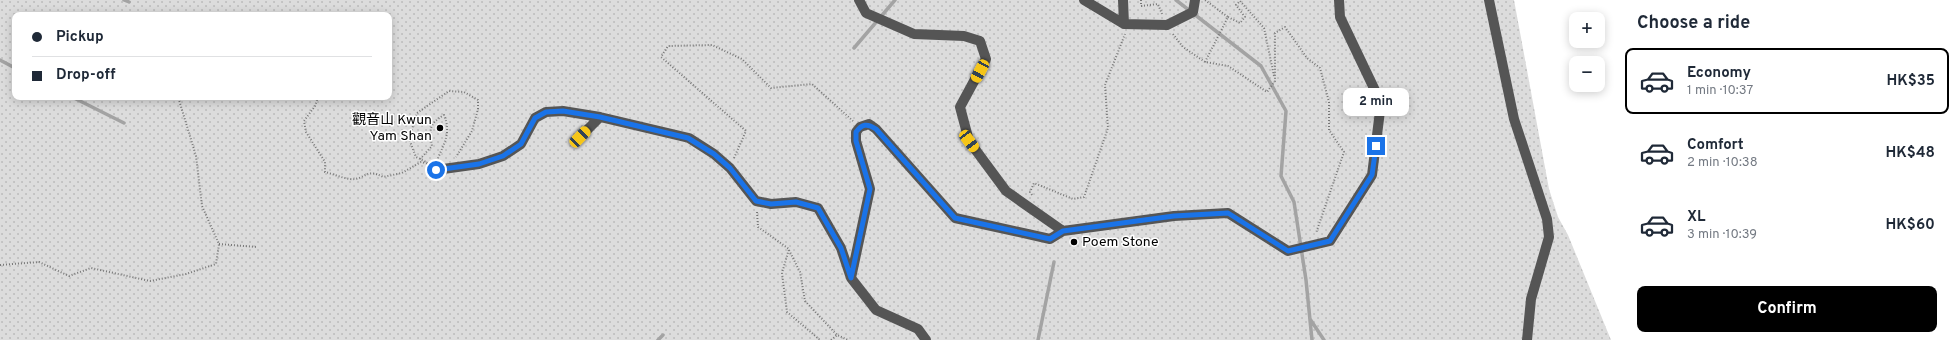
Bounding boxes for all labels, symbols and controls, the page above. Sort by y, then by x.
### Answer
map controls [1569,12,1605,92]
button: + [1569,12,1605,48]
text: Choose a ride [1637,12,1750,35]
text: Pickup [56,28,104,47]
button: − [1569,56,1605,92]
car [969,58,991,84]
icon: car [1639,63,1675,99]
text: Economy [1687,64,1751,83]
text: Drop-off [56,66,116,85]
text: HK$35 [1886,72,1935,91]
text: 1 min · 10:37 [1687,83,1753,99]
callout: 2 min [1343,88,1409,116]
text: 2 min [1359,94,1393,110]
place label: 觀音山 Kwun Yam Shan [352,111,432,145]
marker: 觀音山 Kwun Yam Shan [435,123,445,133]
car [567,124,593,150]
car [957,128,981,154]
icon: car [1639,135,1675,171]
text: Comfort [1687,136,1744,155]
route end [1367,137,1385,155]
text: HK$48 [1885,144,1935,163]
text: 2 min · 10:38 [1687,155,1758,171]
route start [427,161,445,179]
icon: car [1639,207,1675,243]
text: XL [1687,208,1705,227]
text: HK$60 [1885,216,1935,235]
text: 3 min · 10:39 [1687,227,1757,243]
place label: Poem Stone [1082,234,1158,251]
marker: Poem Stone [1069,237,1079,247]
button: Confirm [1637,286,1937,332]

